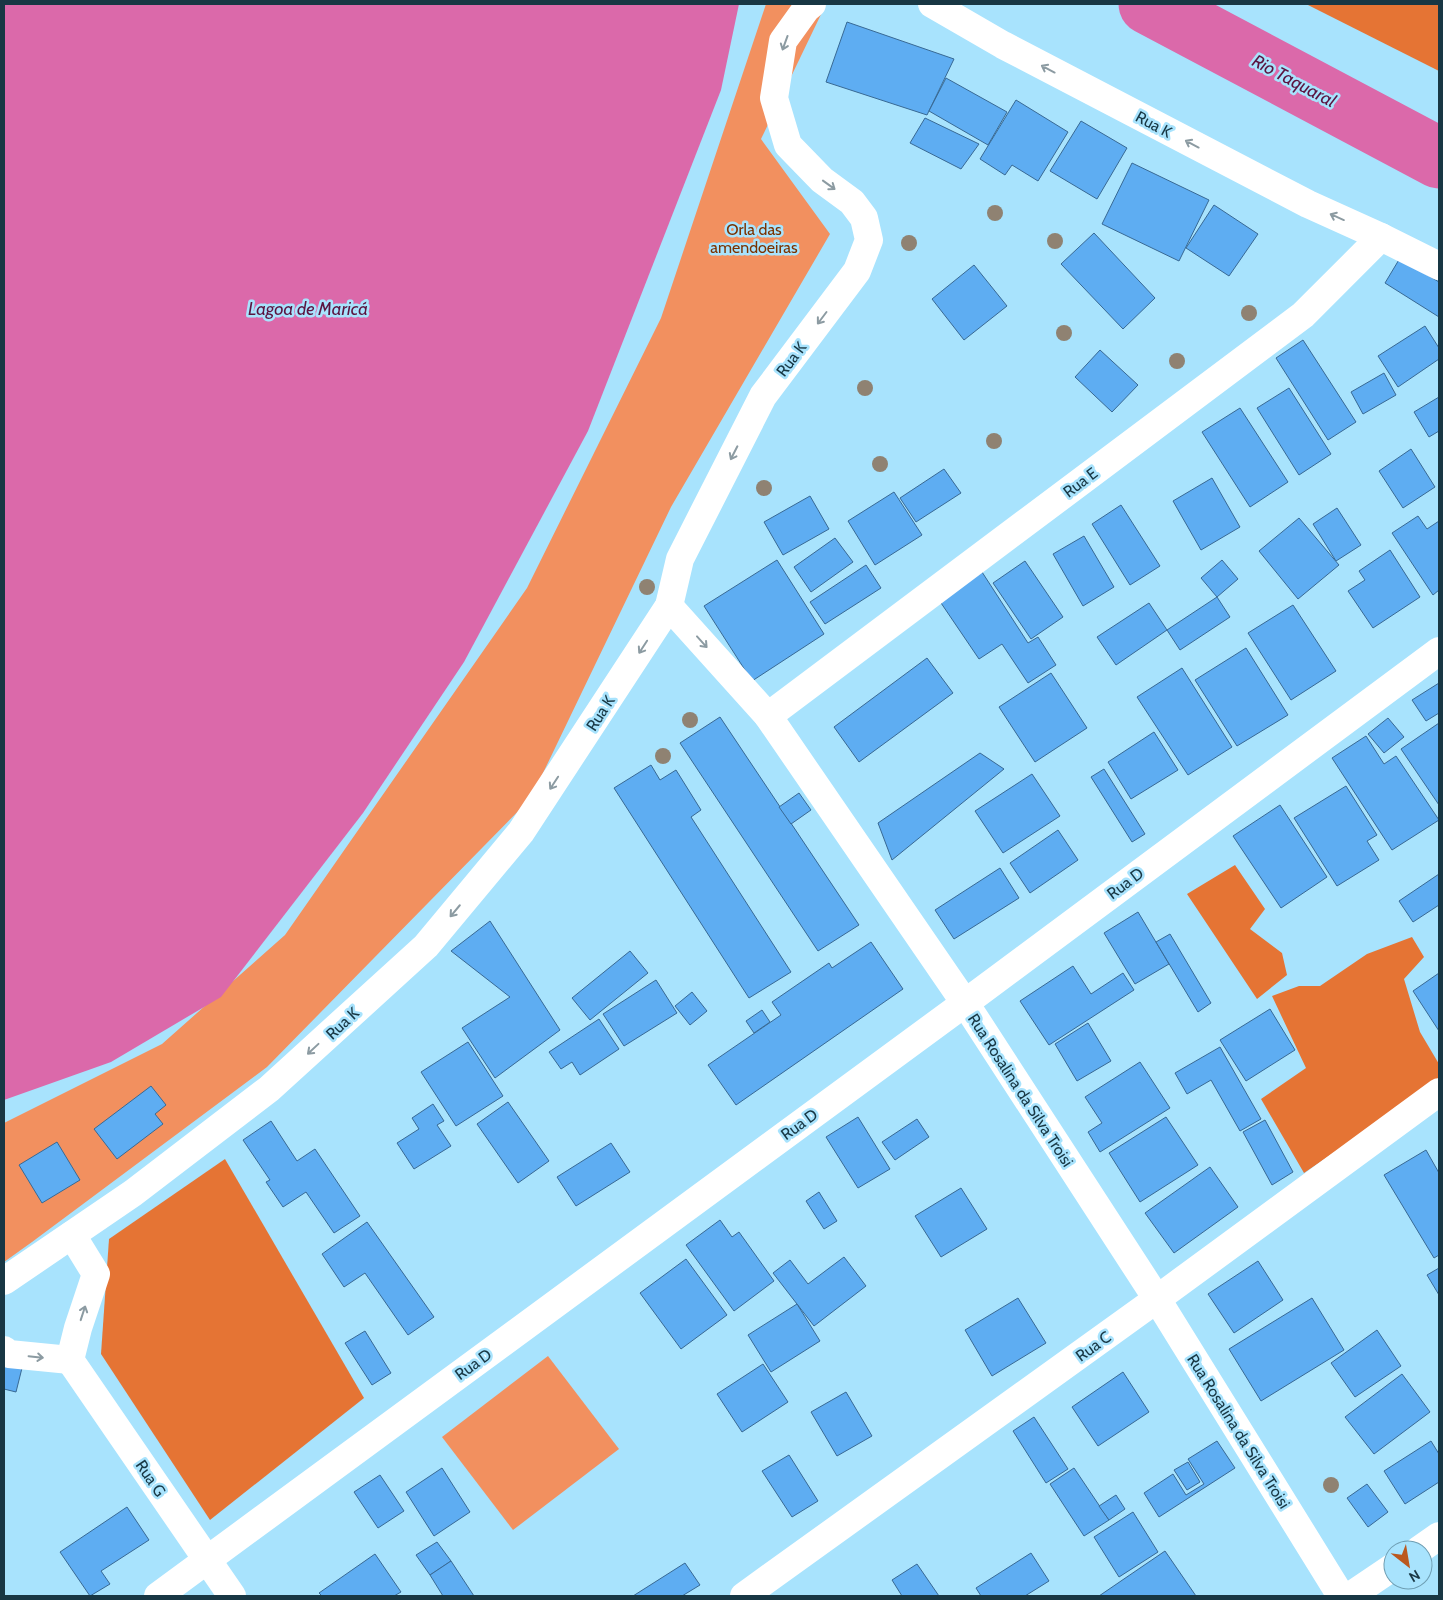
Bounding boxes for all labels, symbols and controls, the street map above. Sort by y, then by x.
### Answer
one-way arrow [780,35,789,50]
water label: Rio Taquaral [1248,50,1340,113]
one-way arrow [1041,64,1056,73]
street label: Rua K [1132,107,1175,142]
one-way arrow [1185,139,1200,148]
one-way arrow [822,180,836,190]
one-way arrow [1330,212,1345,222]
park label: Orla das amendoeiras [710,220,798,257]
water label: Lagoa de Maricá [248,298,368,320]
one-way arrow [817,311,827,325]
street label: Rua K [772,338,810,380]
one-way arrow [729,446,739,461]
street label: Rua E [1059,463,1101,501]
one-way arrow [696,636,708,649]
one-way arrow [637,640,648,654]
street label: Rua K [582,692,619,734]
one-way arrow [548,776,559,790]
street label: Rua D [1103,864,1147,903]
one-way arrow [449,905,460,918]
street label: Rua K [322,1003,363,1043]
street label: Rua Rosalina da Silva Troisi [964,1010,1077,1170]
one-way arrow [307,1043,320,1055]
street label: Rua D [777,1105,821,1144]
one-way arrow [79,1306,88,1321]
street label: Rua C [1072,1327,1115,1366]
street label: Rua D [451,1345,495,1384]
street label: Rua Rosalina da Silva Troisi [1183,1350,1294,1512]
one-way arrow [28,1352,44,1362]
street label: Rua G [132,1456,170,1500]
north arrow [1383,1540,1433,1590]
text: N [1406,1566,1424,1586]

